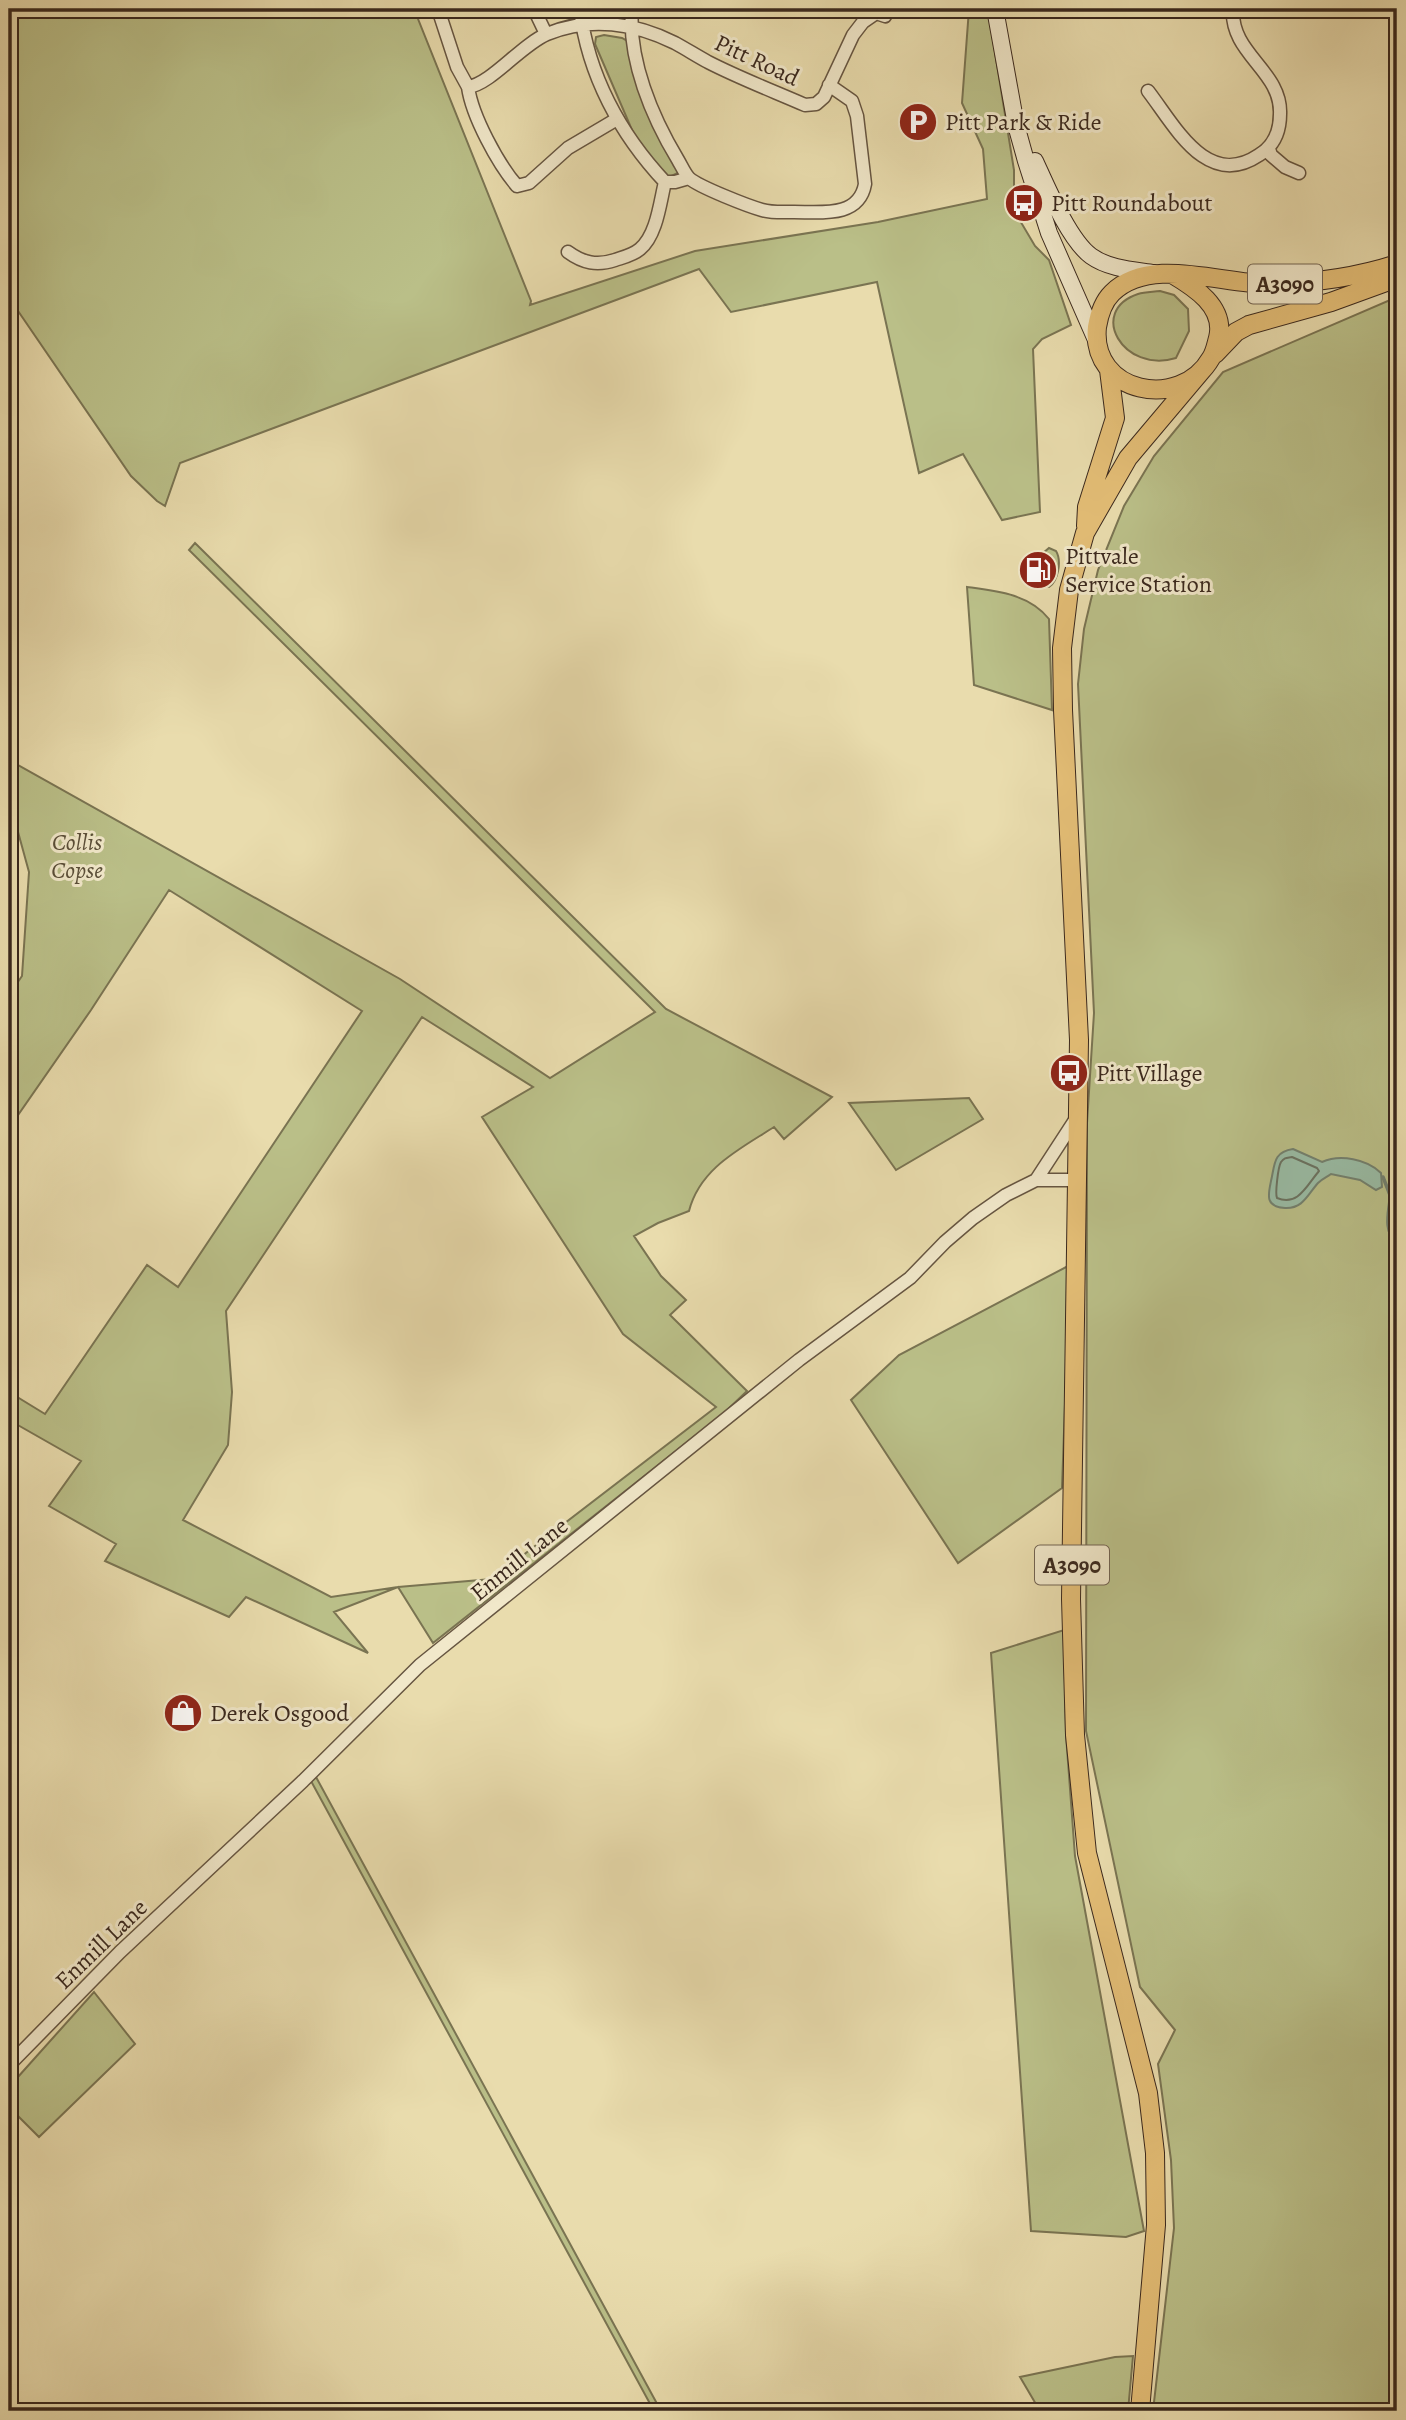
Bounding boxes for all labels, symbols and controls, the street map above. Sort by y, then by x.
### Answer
street label: Pitt Road [709,26,805,94]
parking icon: Pitt Park & Ride [897,101,939,143]
place label: Pitt Park & Ride [945,106,1102,138]
bus stop icon: Pitt Roundabout [1003,182,1045,224]
place label: Pitt Roundabout [1051,187,1213,219]
road number: A3090 [1248,264,1322,304]
place label: Pittvale Service Station [1065,540,1212,600]
fuel station icon: Pittvale Service Station [1017,549,1059,591]
park label: Collis Copse [51,826,103,886]
bus stop icon: Pitt Village [1048,1052,1090,1094]
place label: Pitt Village [1096,1057,1202,1089]
street label: Enmill Lane [463,1510,575,1608]
road number: A3090 [1035,1546,1109,1584]
shop icon: Derek Osgood [162,1692,204,1734]
place label: Derek Osgood [210,1697,349,1729]
street label: Enmill Lane [48,1892,154,1996]

